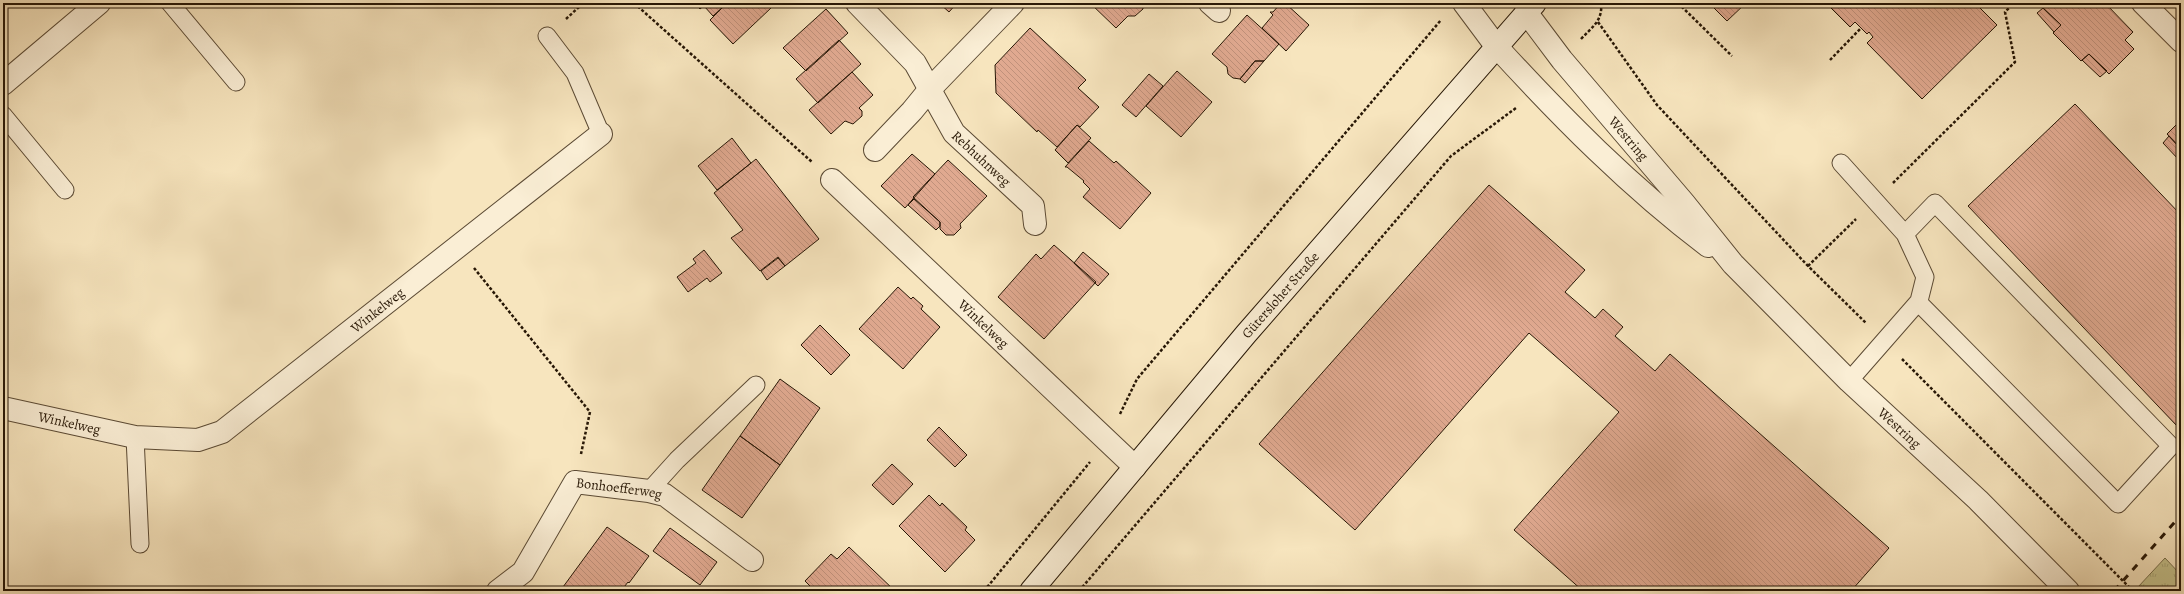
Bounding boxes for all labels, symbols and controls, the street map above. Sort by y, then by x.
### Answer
street label: Westring [1604,112,1653,165]
street label: Rebhuhnweg [947,127,1015,191]
street label: Gütersloher Straße [1237,248,1324,343]
street label: Winkelweg [346,283,408,338]
street label: Winkelweg [953,295,1013,353]
street label: Westring [1873,403,1925,453]
street label: Winkelweg [35,407,102,439]
street label: Bonhoefferweg [575,473,664,504]

